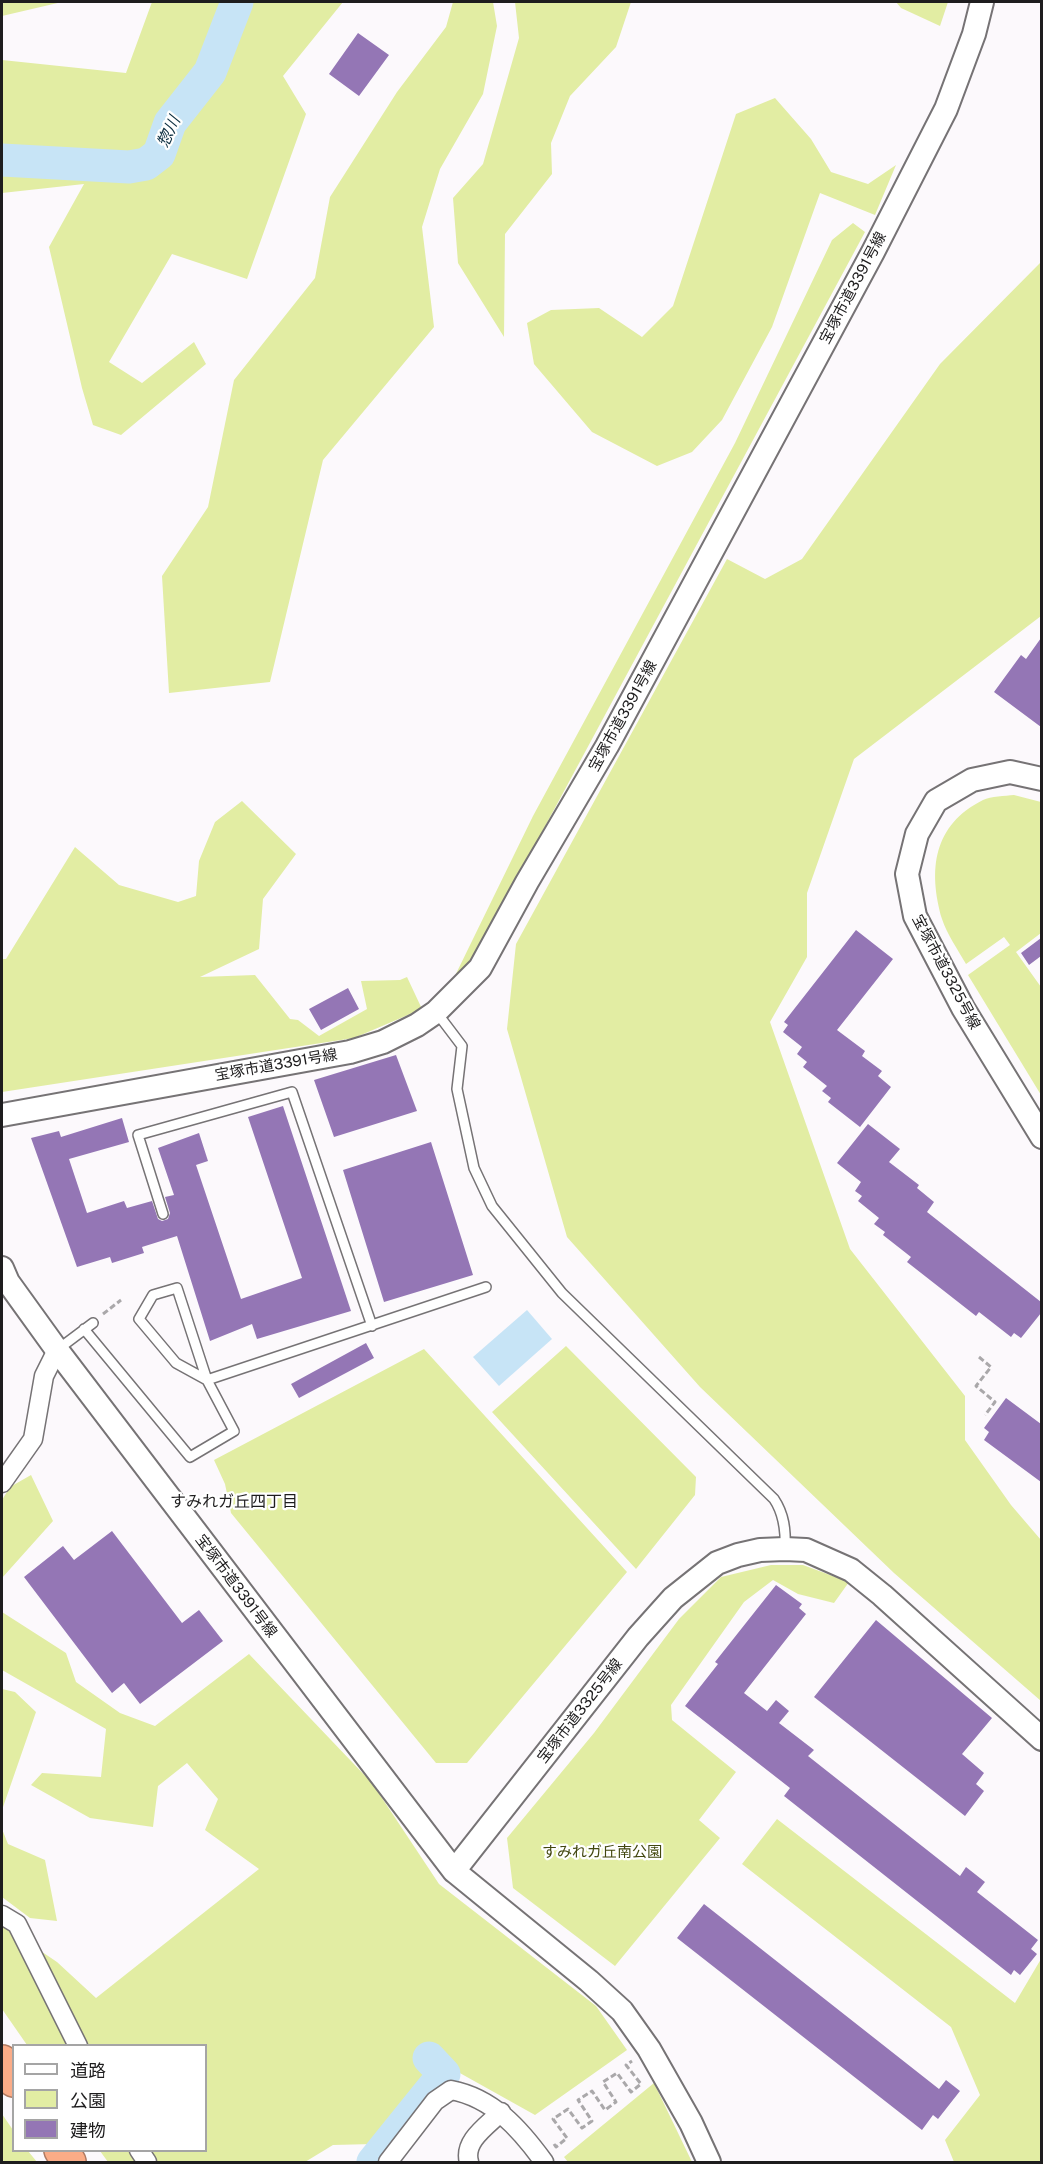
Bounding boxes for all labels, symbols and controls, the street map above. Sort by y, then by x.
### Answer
water label: 惣川 [154,113,184,151]
street label: 宝塚市道3391号線 [816,229,890,347]
street label: 宝塚市道3391号線 [585,657,661,775]
street label: 宝塚市道3325号線 [908,912,984,1032]
street label: 宝塚市道3391号線 [213,1045,339,1085]
district label: すみれガ丘四丁目 [170,1492,298,1512]
street label: 宝塚市道3391号線 [191,1531,281,1641]
street label: 宝塚市道3325号線 [534,1655,626,1767]
park label: すみれガ丘南公園 [542,1843,662,1861]
legend [12,2044,207,2152]
text: 道路 [70,2060,106,2081]
text: 公園 [70,2090,106,2111]
text: 建物 [70,2120,106,2141]

